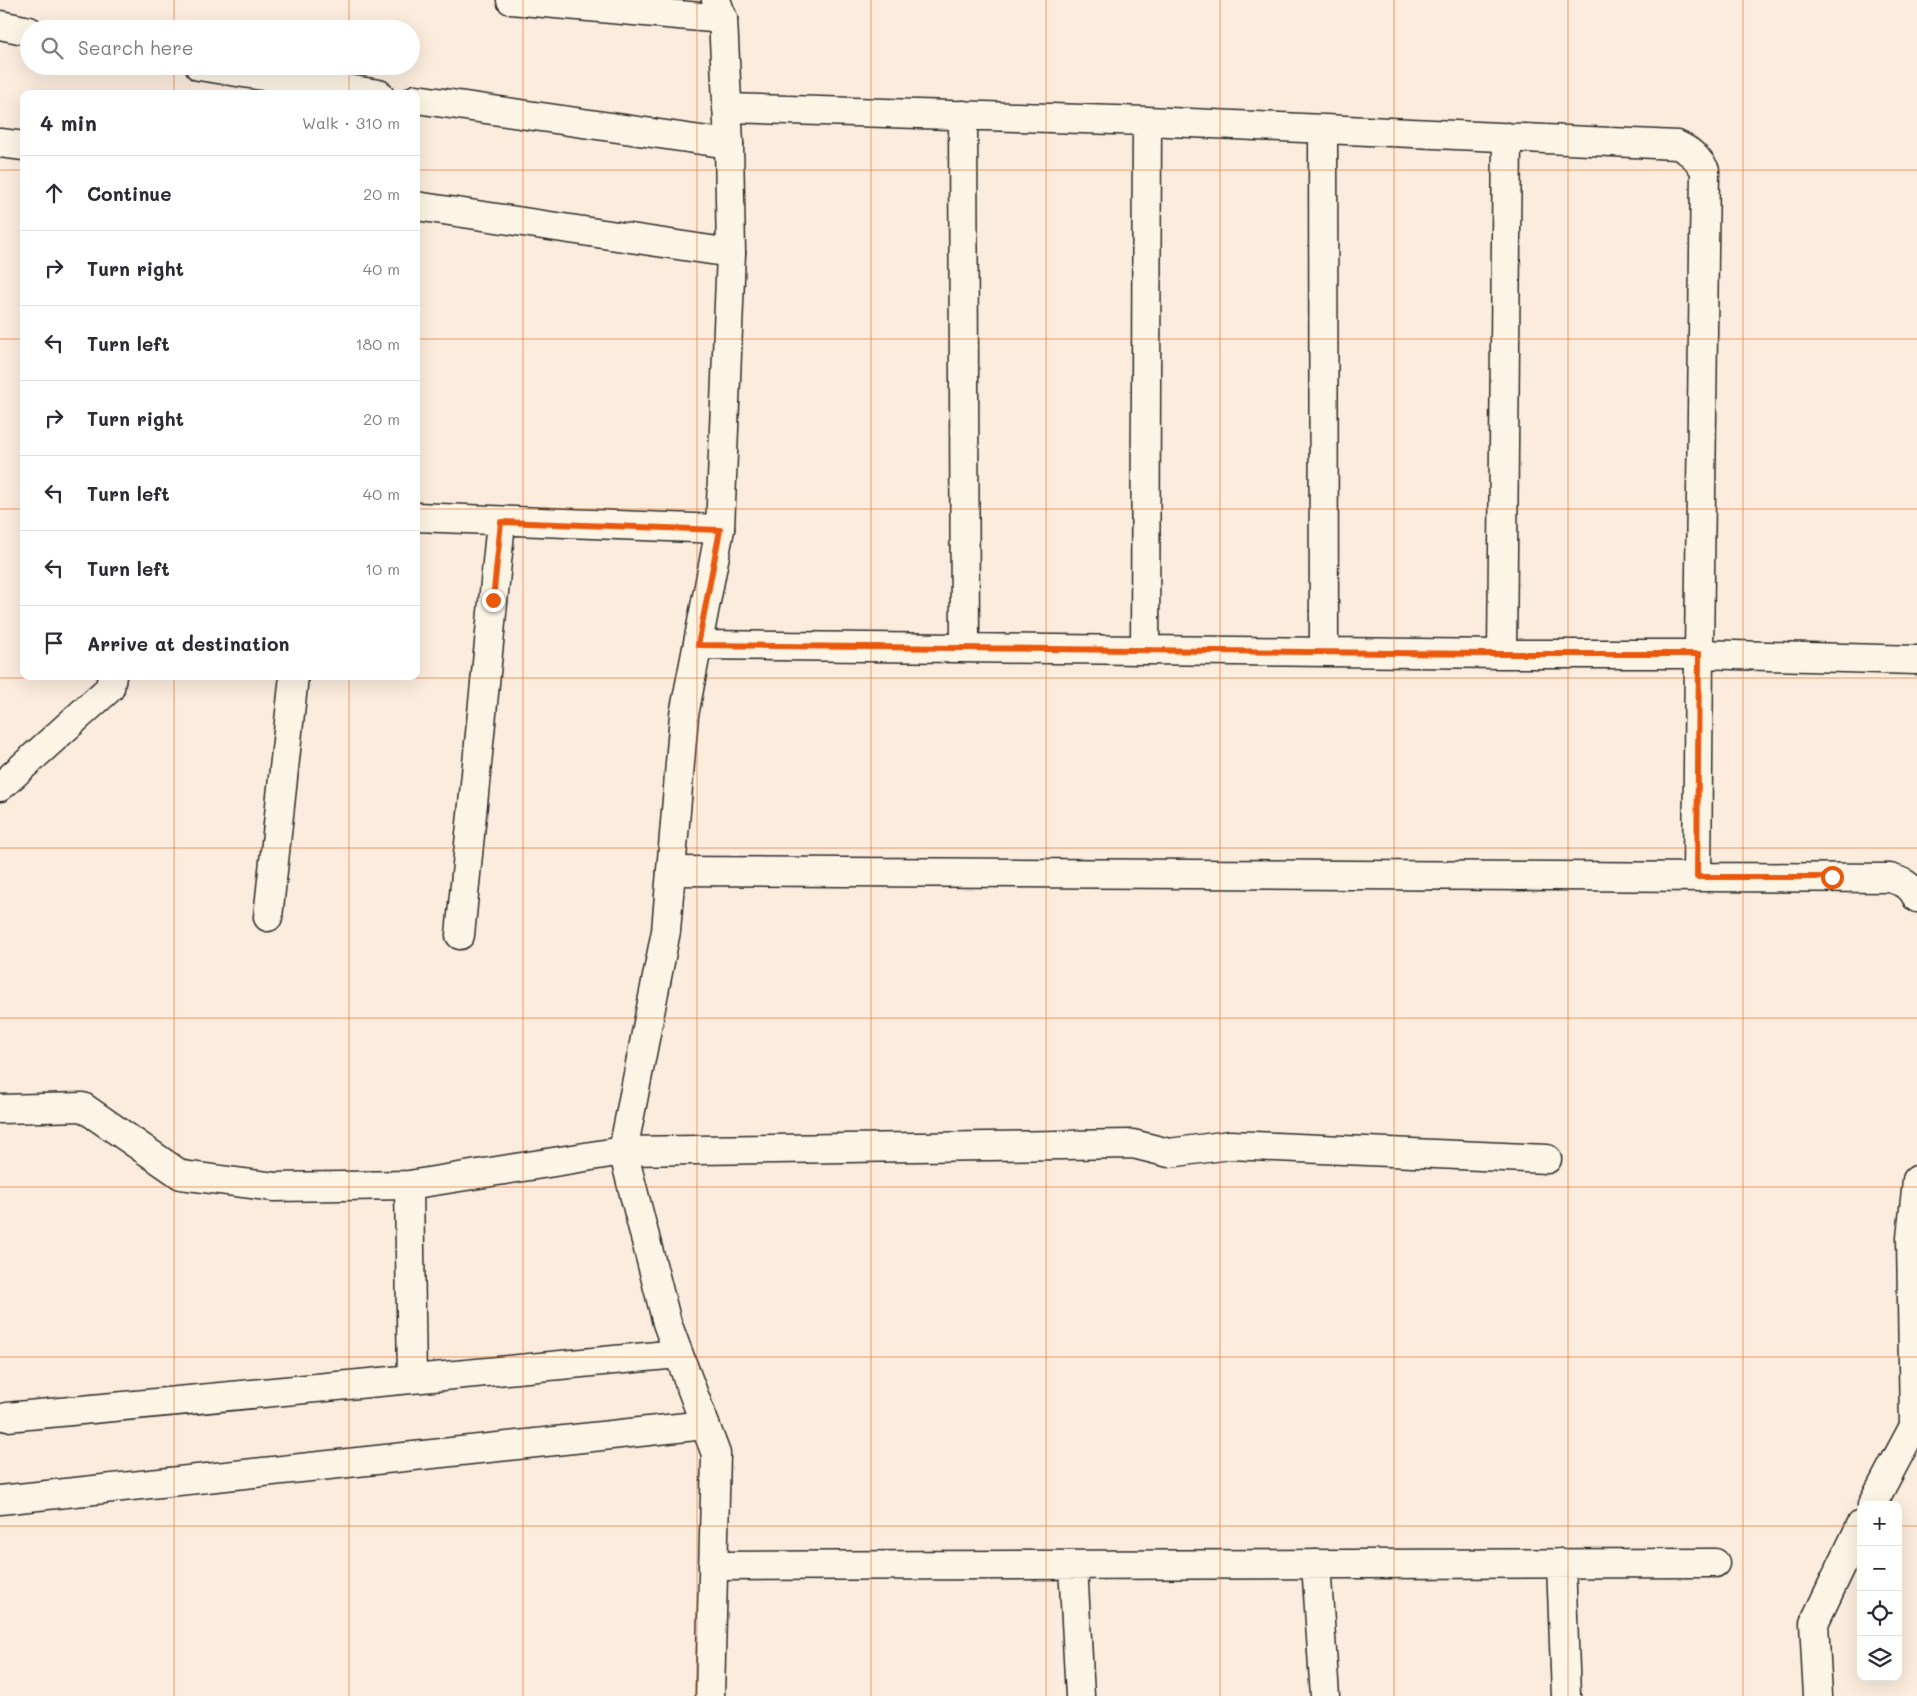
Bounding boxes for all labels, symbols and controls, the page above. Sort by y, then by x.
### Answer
search box [20,20,420,75]
icon: search [38,34,66,62]
text: Search here [78,35,194,60]
text: 4 min [40,109,97,136]
text: Walk · 310 m [302,112,400,133]
icon: ahead [40,179,68,207]
text: Continue [87,181,172,206]
text: 20 m [363,183,400,204]
icon: right [40,254,68,282]
text: Turn right [87,256,184,281]
text: 40 m [363,258,400,279]
icon: left [40,329,68,357]
text: Turn left [87,331,170,356]
text: 180 m [355,333,400,354]
icon: right [40,404,68,432]
text: Turn right [87,406,184,431]
text: 20 m [363,408,400,429]
icon: left [40,479,68,507]
text: Turn left [87,481,170,506]
text: 40 m [363,483,400,504]
icon: left [40,554,68,582]
text: Turn left [87,556,170,581]
text: 10 m [365,558,400,579]
route end [482,589,505,612]
icon: arrive [40,629,68,657]
text: Arrive at destination [87,631,290,656]
route start [1821,866,1844,889]
map controls [1857,1501,1902,1681]
button: + [1857,1501,1902,1546]
button: − [1857,1546,1902,1591]
button: locate [1857,1591,1902,1636]
button: layers [1857,1636,1902,1681]

